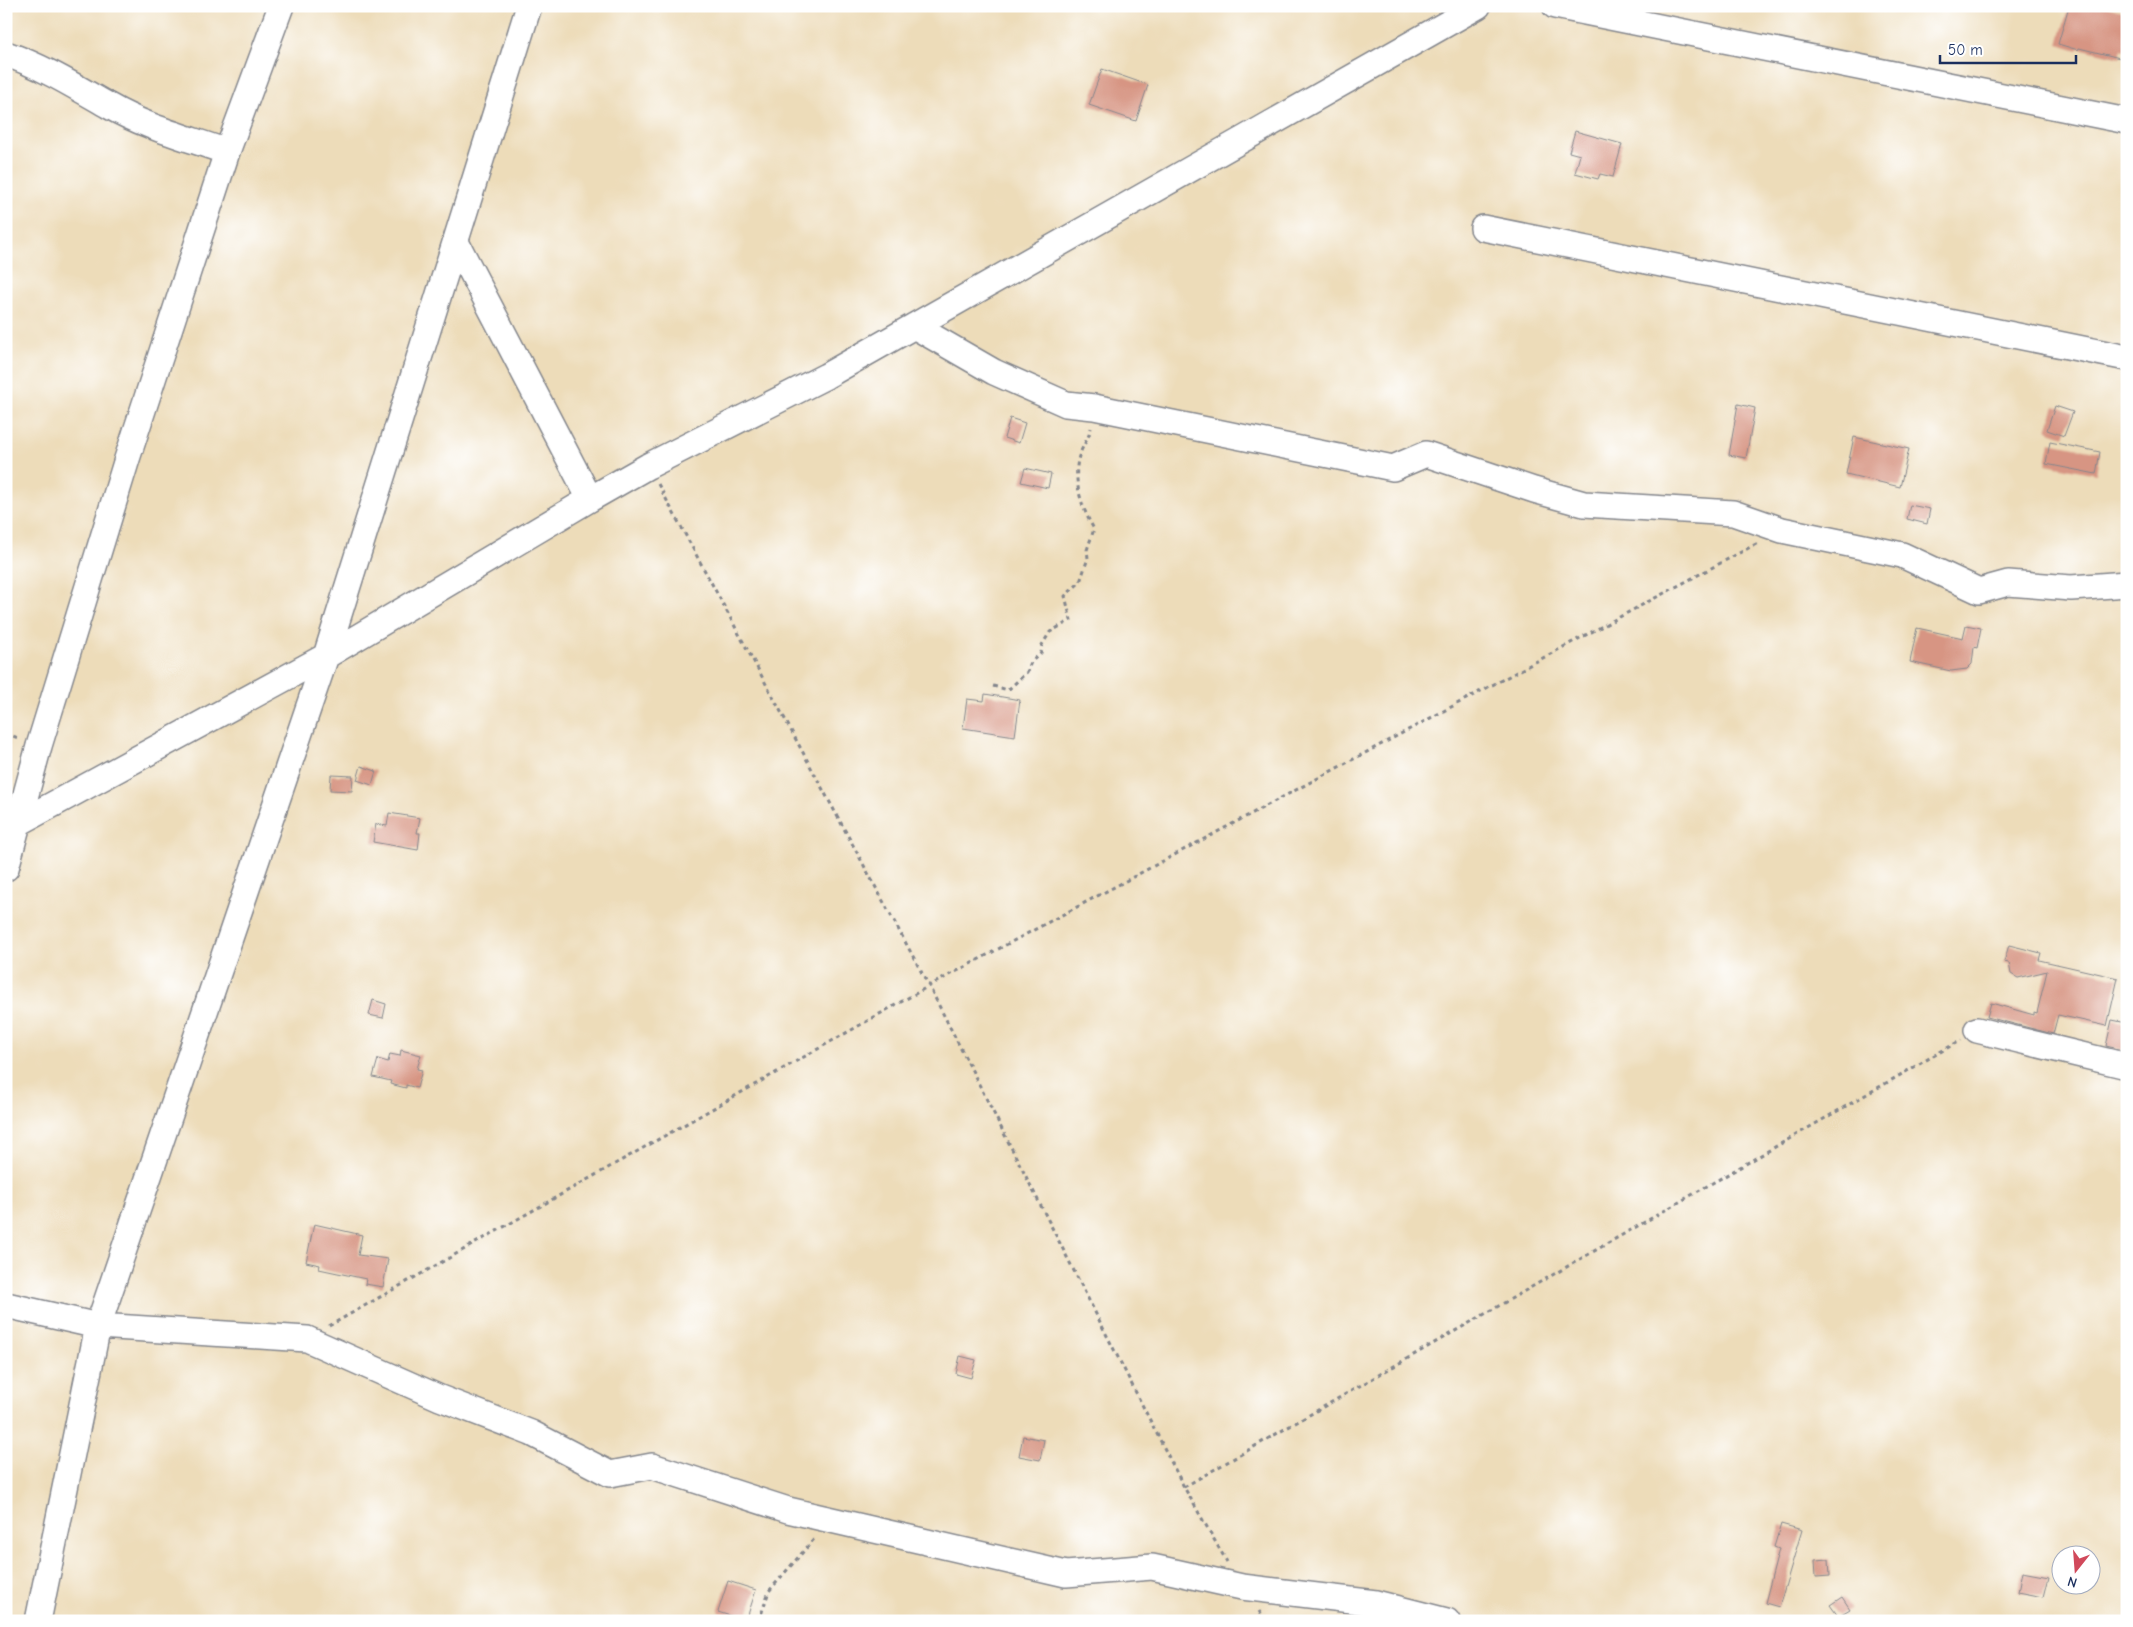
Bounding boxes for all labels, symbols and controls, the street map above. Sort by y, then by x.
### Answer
scale bar [1940,32,2077,64]
text: 50 m [1948,41,1983,59]
north arrow [2050,1544,2100,1594]
text: N [2065,1572,2079,1591]

